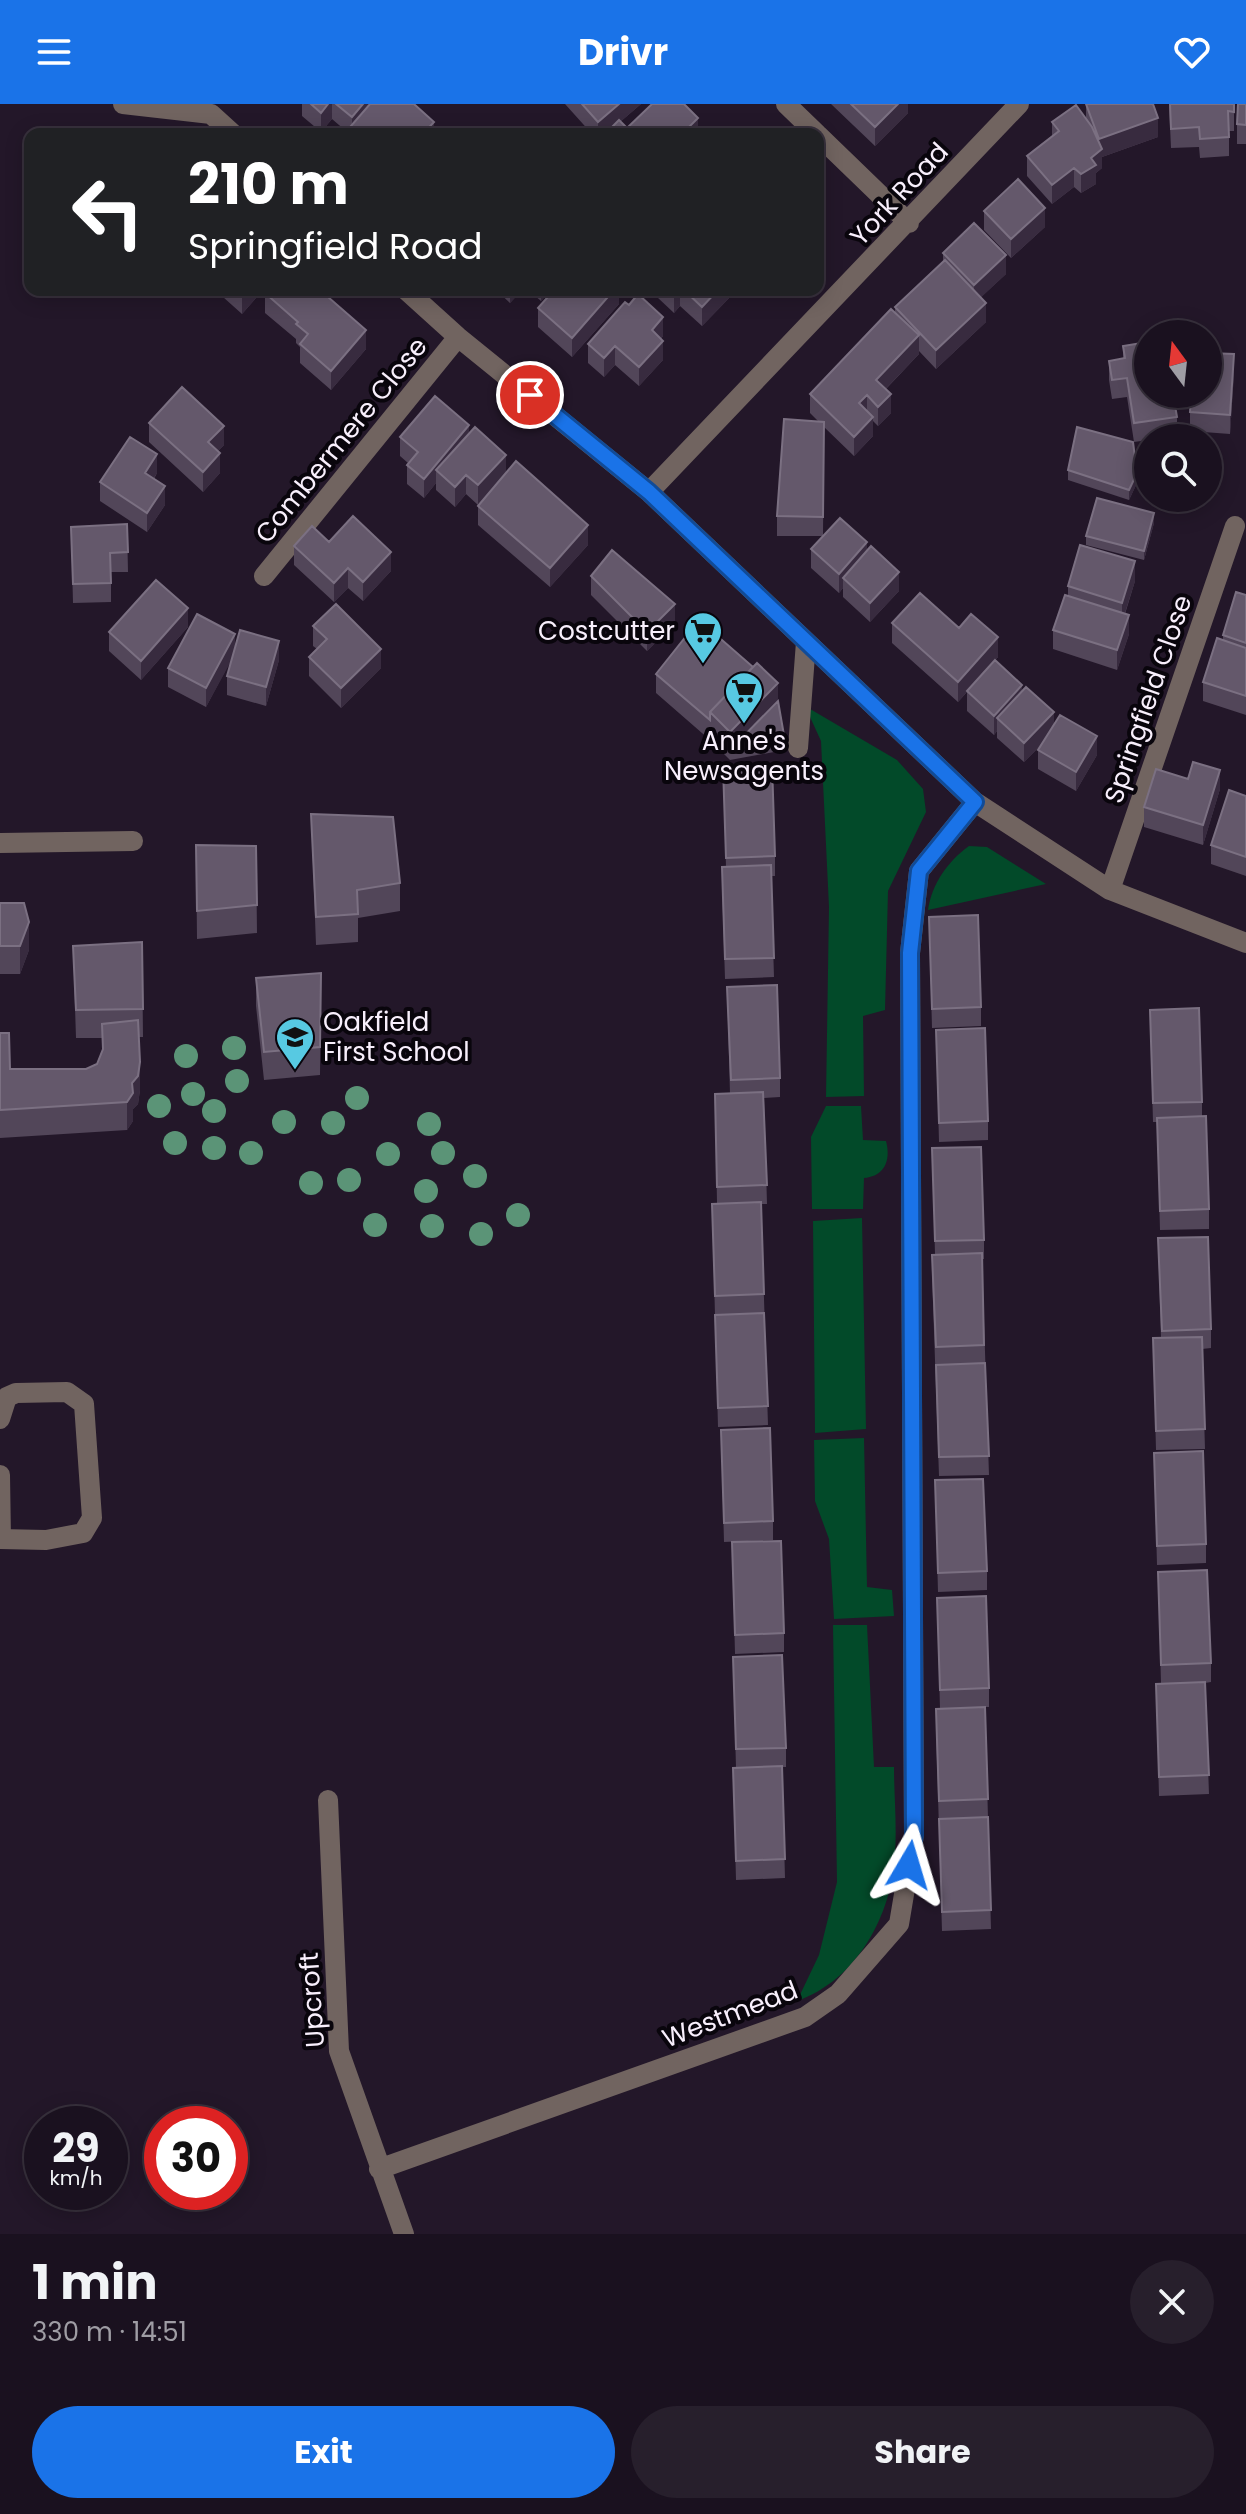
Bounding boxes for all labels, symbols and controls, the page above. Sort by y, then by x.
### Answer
text: Drivr [578,27,668,78]
icon: menu [32,30,76,74]
icon: heart [1170,30,1214,74]
street label: York Road [842,134,956,254]
text: 210 m [188,145,349,224]
icon: left [56,160,160,264]
text: Springfield Road [188,221,483,272]
north arrow [1134,320,1222,408]
map controls [1134,320,1222,512]
street label: Combermere Close [247,329,435,551]
pin [496,361,564,429]
icon: arrive [508,373,552,417]
button: search [1134,424,1222,512]
street label: Springfield Close [1096,590,1200,808]
supermarket icon: Costcutter [682,610,724,665]
place label: Costcutter [538,613,675,649]
supermarket icon: Anne's Newsagents [723,670,765,725]
place label: Anne's Newsagents [664,723,824,789]
place label: Oakfield First School [323,1004,470,1070]
school or university icon: Oakfield First School [274,1016,316,1071]
position arrow [867,1823,951,1907]
street label: Upcroft [291,1951,333,2049]
street label: Westmead [657,1972,803,2056]
speed limit sign: 30 [144,2106,248,2210]
text: 29 [52,2120,100,2176]
text: km/h [49,2164,103,2192]
text: 1 min [32,2249,158,2316]
button: close [1130,2260,1214,2344]
text: 330 m · 14:51 [32,2314,187,2350]
button: Exit [32,2406,615,2498]
button: Share [631,2406,1214,2498]

